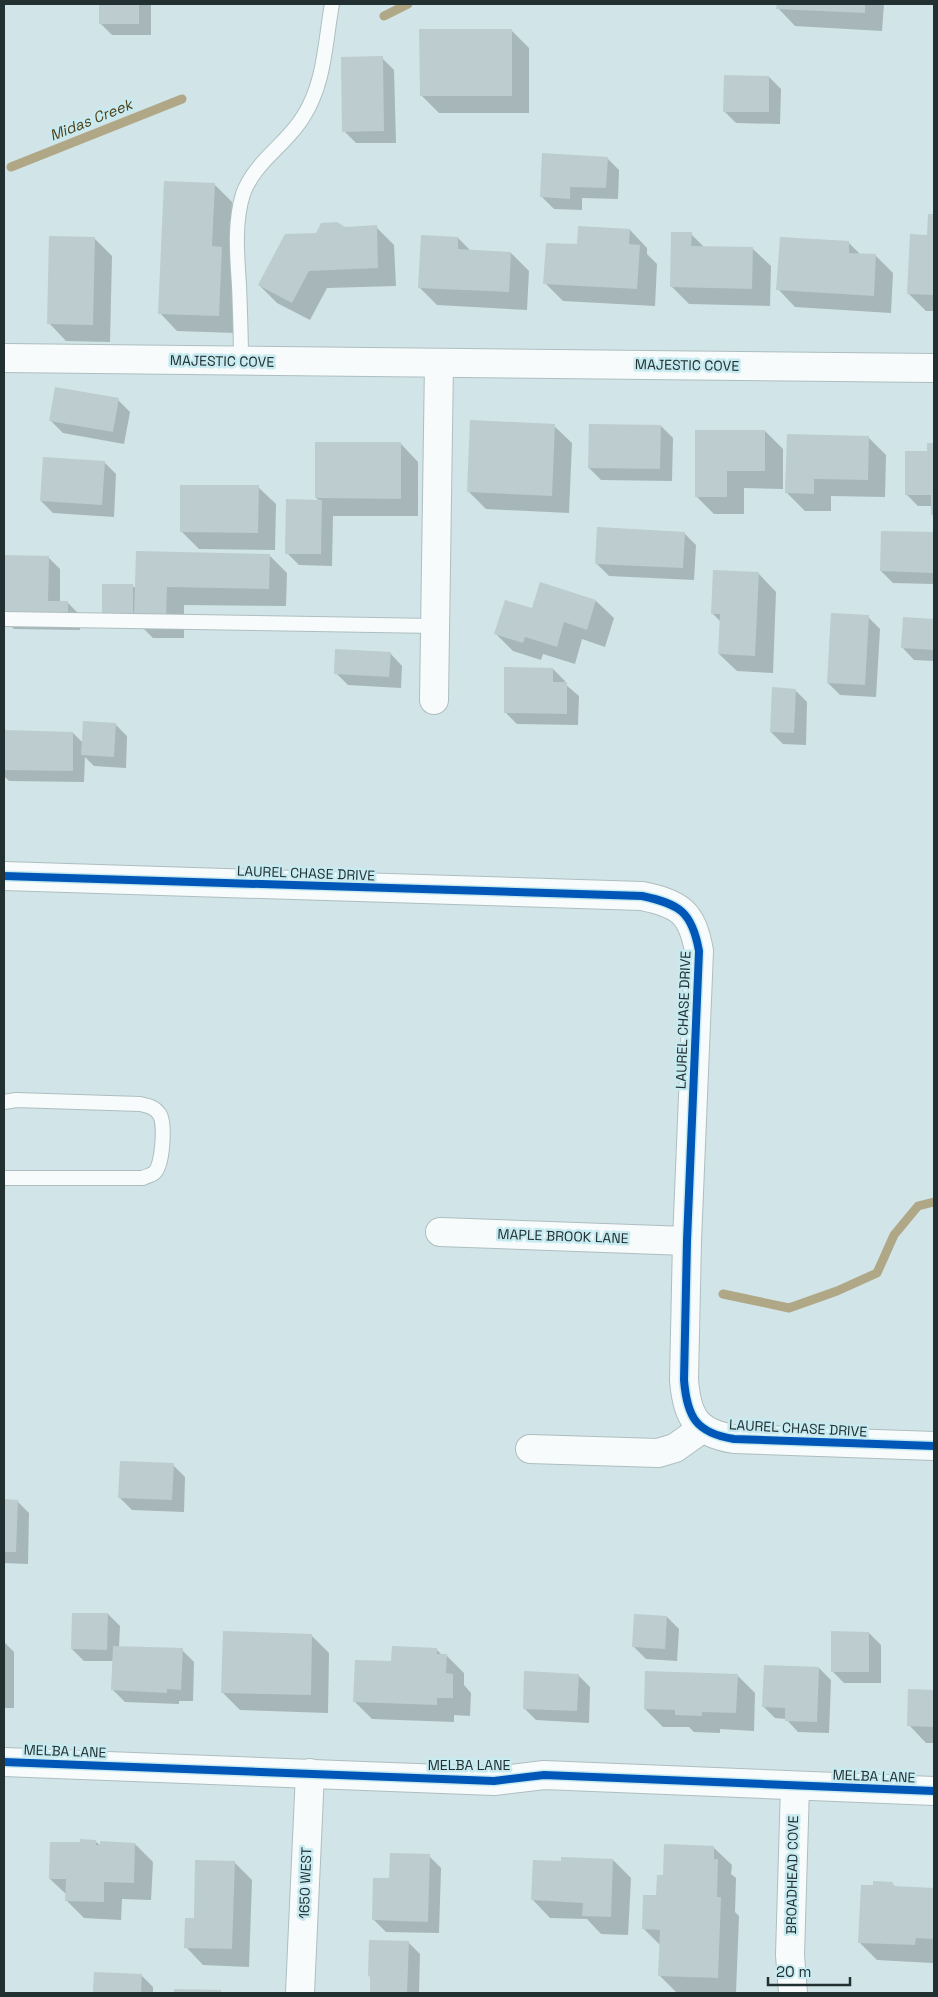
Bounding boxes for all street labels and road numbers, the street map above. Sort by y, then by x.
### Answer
street label: MAJESTIC COVE [170,351,274,371]
street label: MAJESTIC COVE [635,355,739,375]
street label: LAUREL CHASE DRIVE [237,862,376,884]
street label: LAUREL CHASE DRIVE [672,950,694,1089]
street label: MAPLE BROOK LANE [497,1225,629,1247]
street label: LAUREL CHASE DRIVE [728,1415,868,1441]
street label: MELBA LANE [23,1741,107,1761]
street label: MELBA LANE [428,1756,510,1774]
street label: MELBA LANE [832,1766,916,1786]
street label: BROADHEAD COVE [782,1815,802,1935]
street label: 1650 WEST [295,1847,315,1919]

